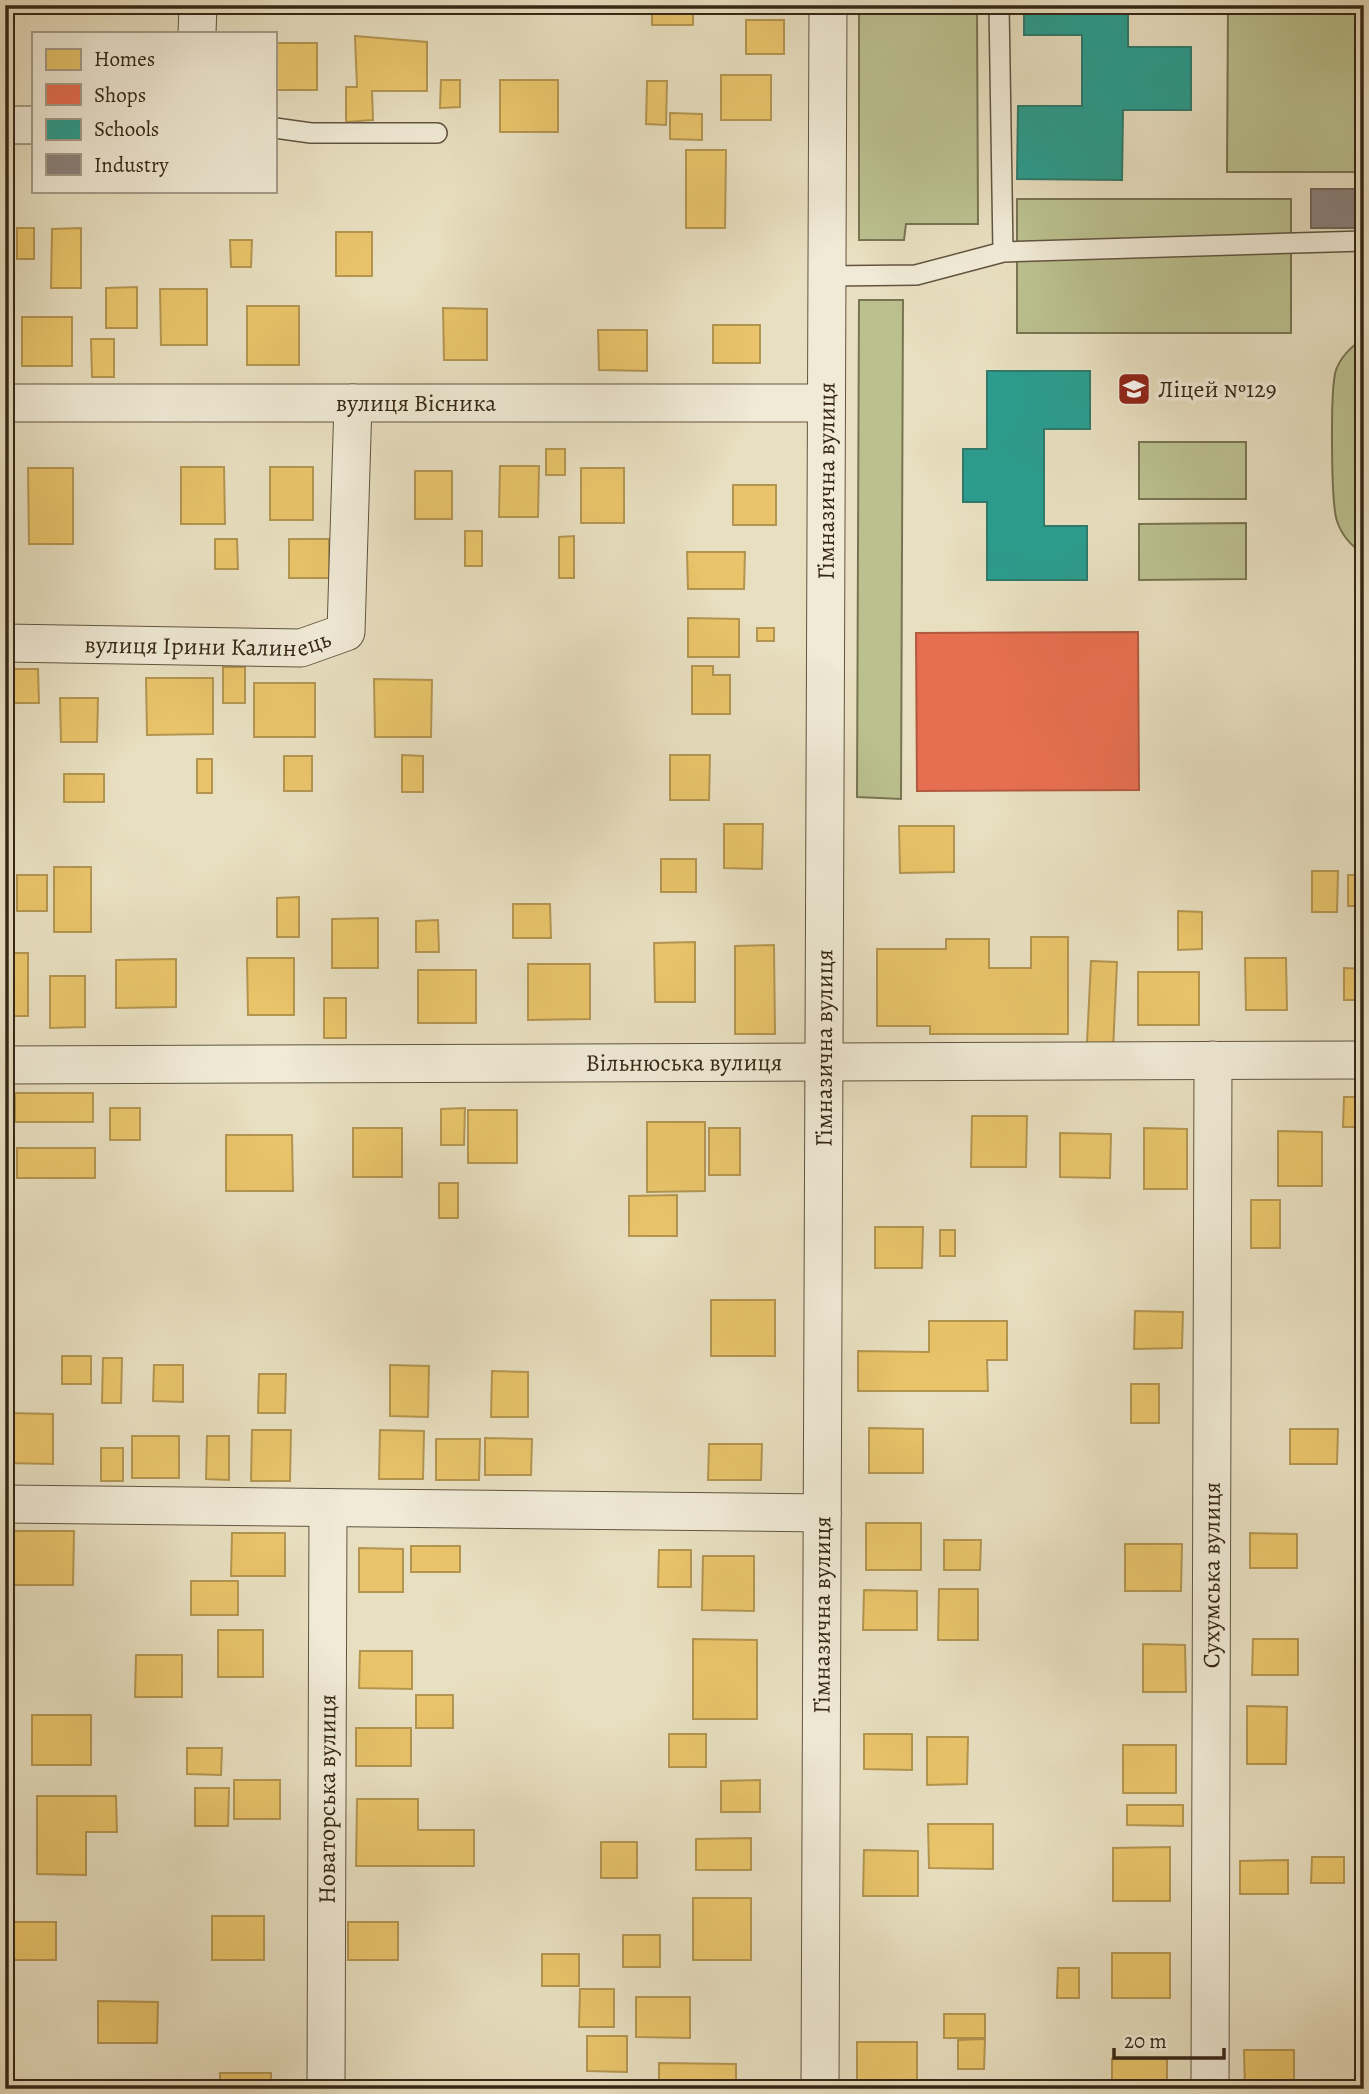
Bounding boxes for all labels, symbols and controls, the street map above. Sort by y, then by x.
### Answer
legend [32,32,276,192]
text: Homes [94,45,155,73]
text: Shops [94,81,146,109]
text: Schools [94,115,159,143]
text: Industry [94,151,169,179]
school or university icon: Ліцей №129 [1115,370,1153,408]
place label: Ліцей №129 [1158,373,1277,405]
street label: Гімназична вулиця [810,382,843,580]
street label: вулиця Вісника [336,387,496,419]
street label: вулиця Ірини Калинець [84,623,336,665]
street label: Гімназична вулиця [808,949,840,1147]
street label: Вільнюська вулиця [586,1046,782,1079]
street label: Сухумська вулиця [1195,1482,1228,1668]
street label: Гімназична вулиця [805,1516,838,1714]
street label: Новаторська вулиця [311,1694,343,1904]
scale bar [1114,2017,1224,2061]
text: 20 m [1124,2027,1167,2055]

